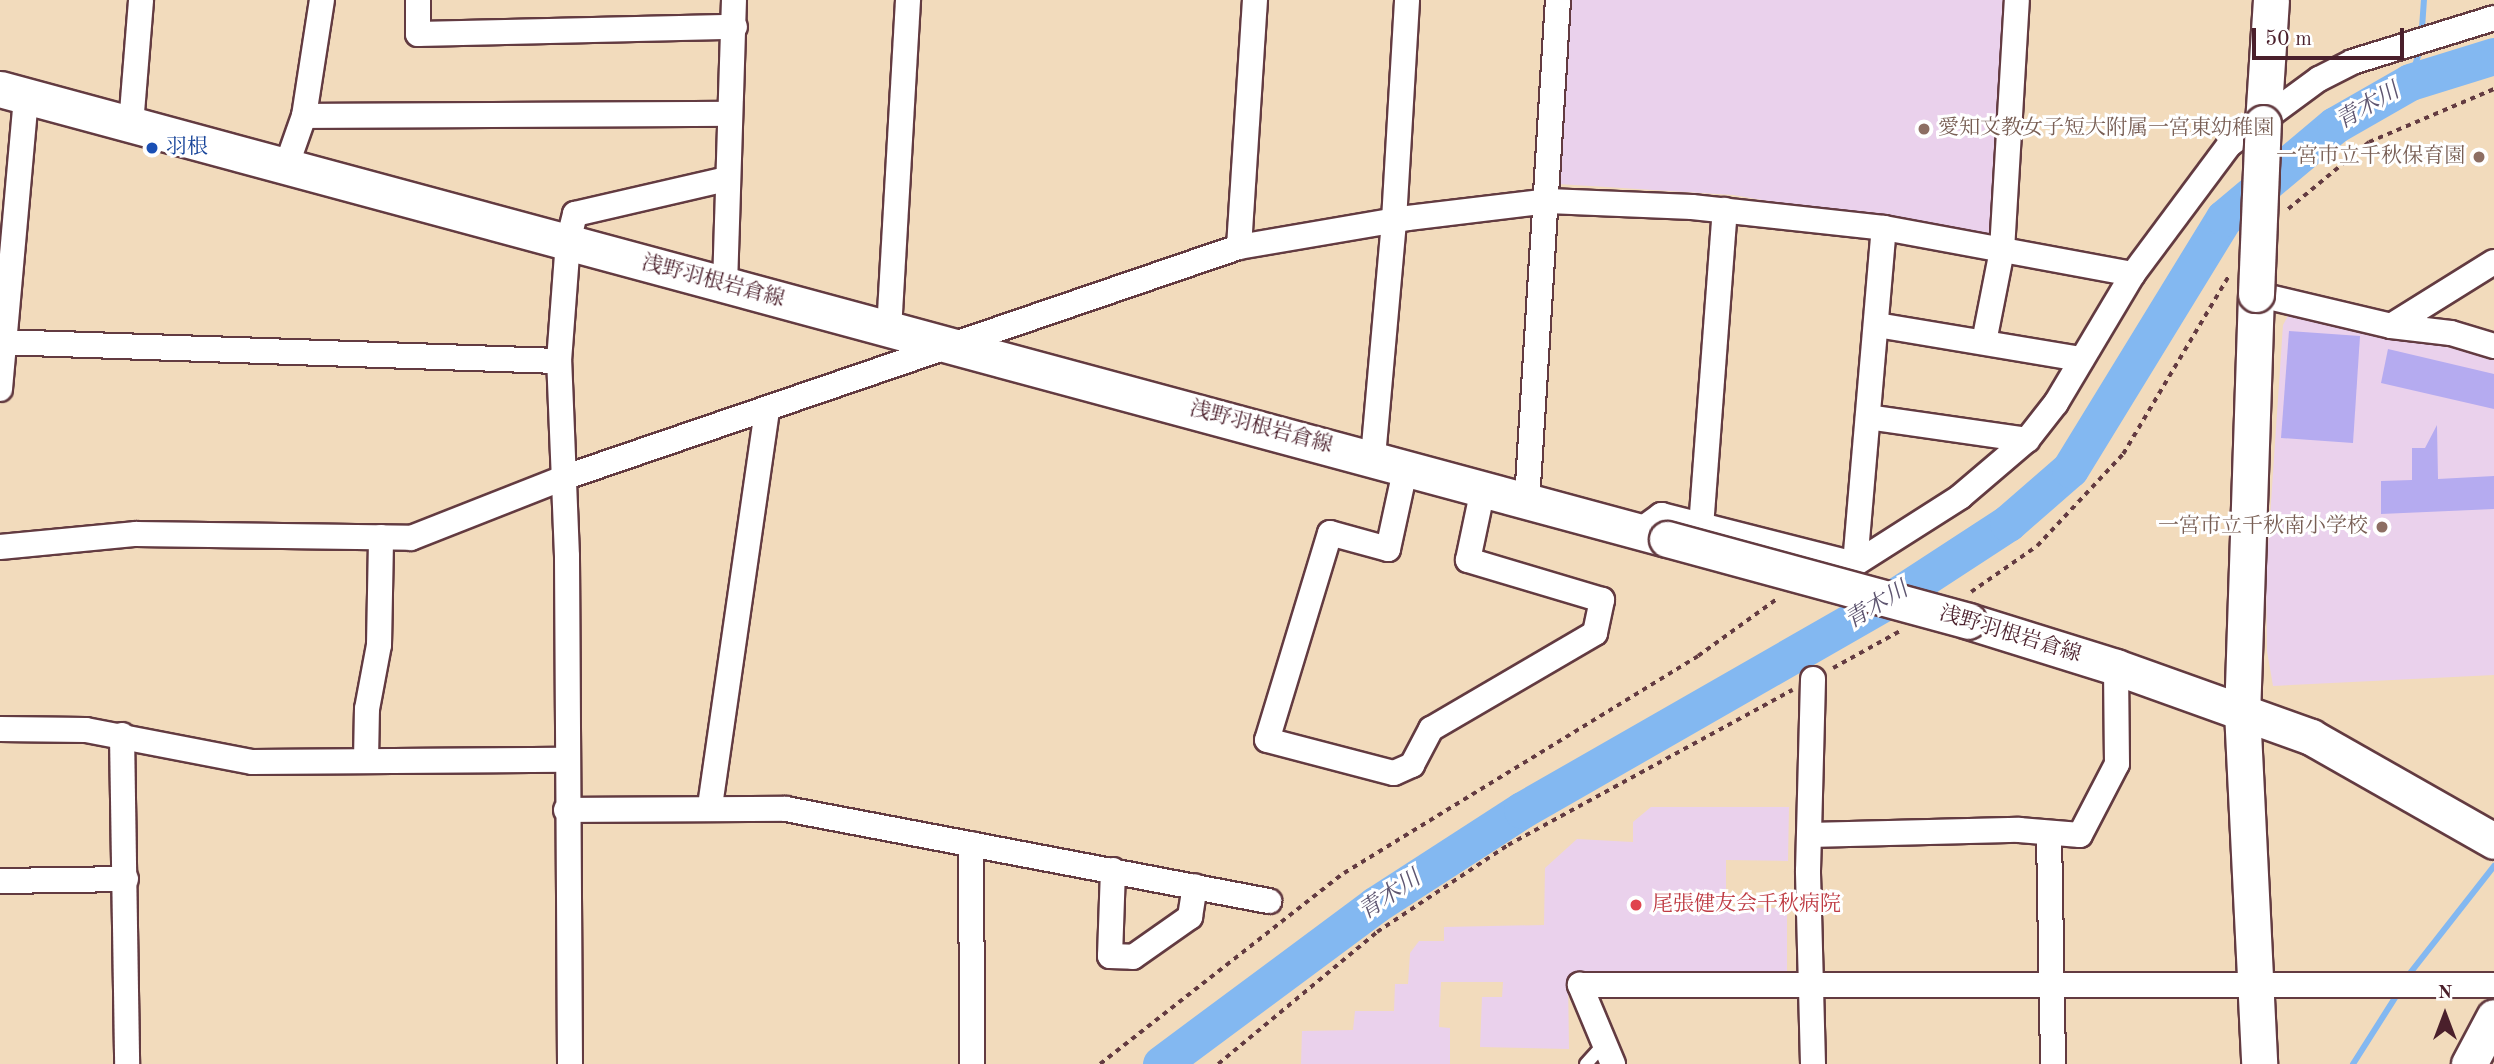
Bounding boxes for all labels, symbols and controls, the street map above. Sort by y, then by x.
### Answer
scale bar [2256,14,2408,58]
text: 50 m [2265,29,2312,50]
water label: 青木川 [2331,78,2405,136]
place label: 愛知文教女子短大附属一宮東幼稚園 [1938,116,2274,142]
marker: 愛知文教女子短大附属一宮東幼稚園 [1916,121,1932,137]
place label: 羽根 [166,135,208,161]
marker: 羽根 [144,140,160,156]
place label: 一宮市立千秋保育園 [2276,144,2465,170]
marker: 一宮市立千秋保育園 [2471,149,2487,165]
street label: 浅野羽根岩倉線 [639,251,787,313]
street label: 浅野羽根岩倉線 [1187,397,1335,459]
place label: 一宮市立千秋南小学校 [2158,514,2368,540]
marker: 一宮市立千秋南小学校 [2374,519,2390,535]
water label: 青木川 [1840,576,1914,636]
street label: 浅野羽根岩倉線 [1936,601,2084,669]
water label: 青木川 [1354,865,1426,927]
place label: 尾張健友会千秋病院 [1652,892,1841,918]
marker: 尾張健友会千秋病院 [1626,895,1646,915]
north arrow [2410,980,2480,1050]
text: N [2438,984,2452,1003]

